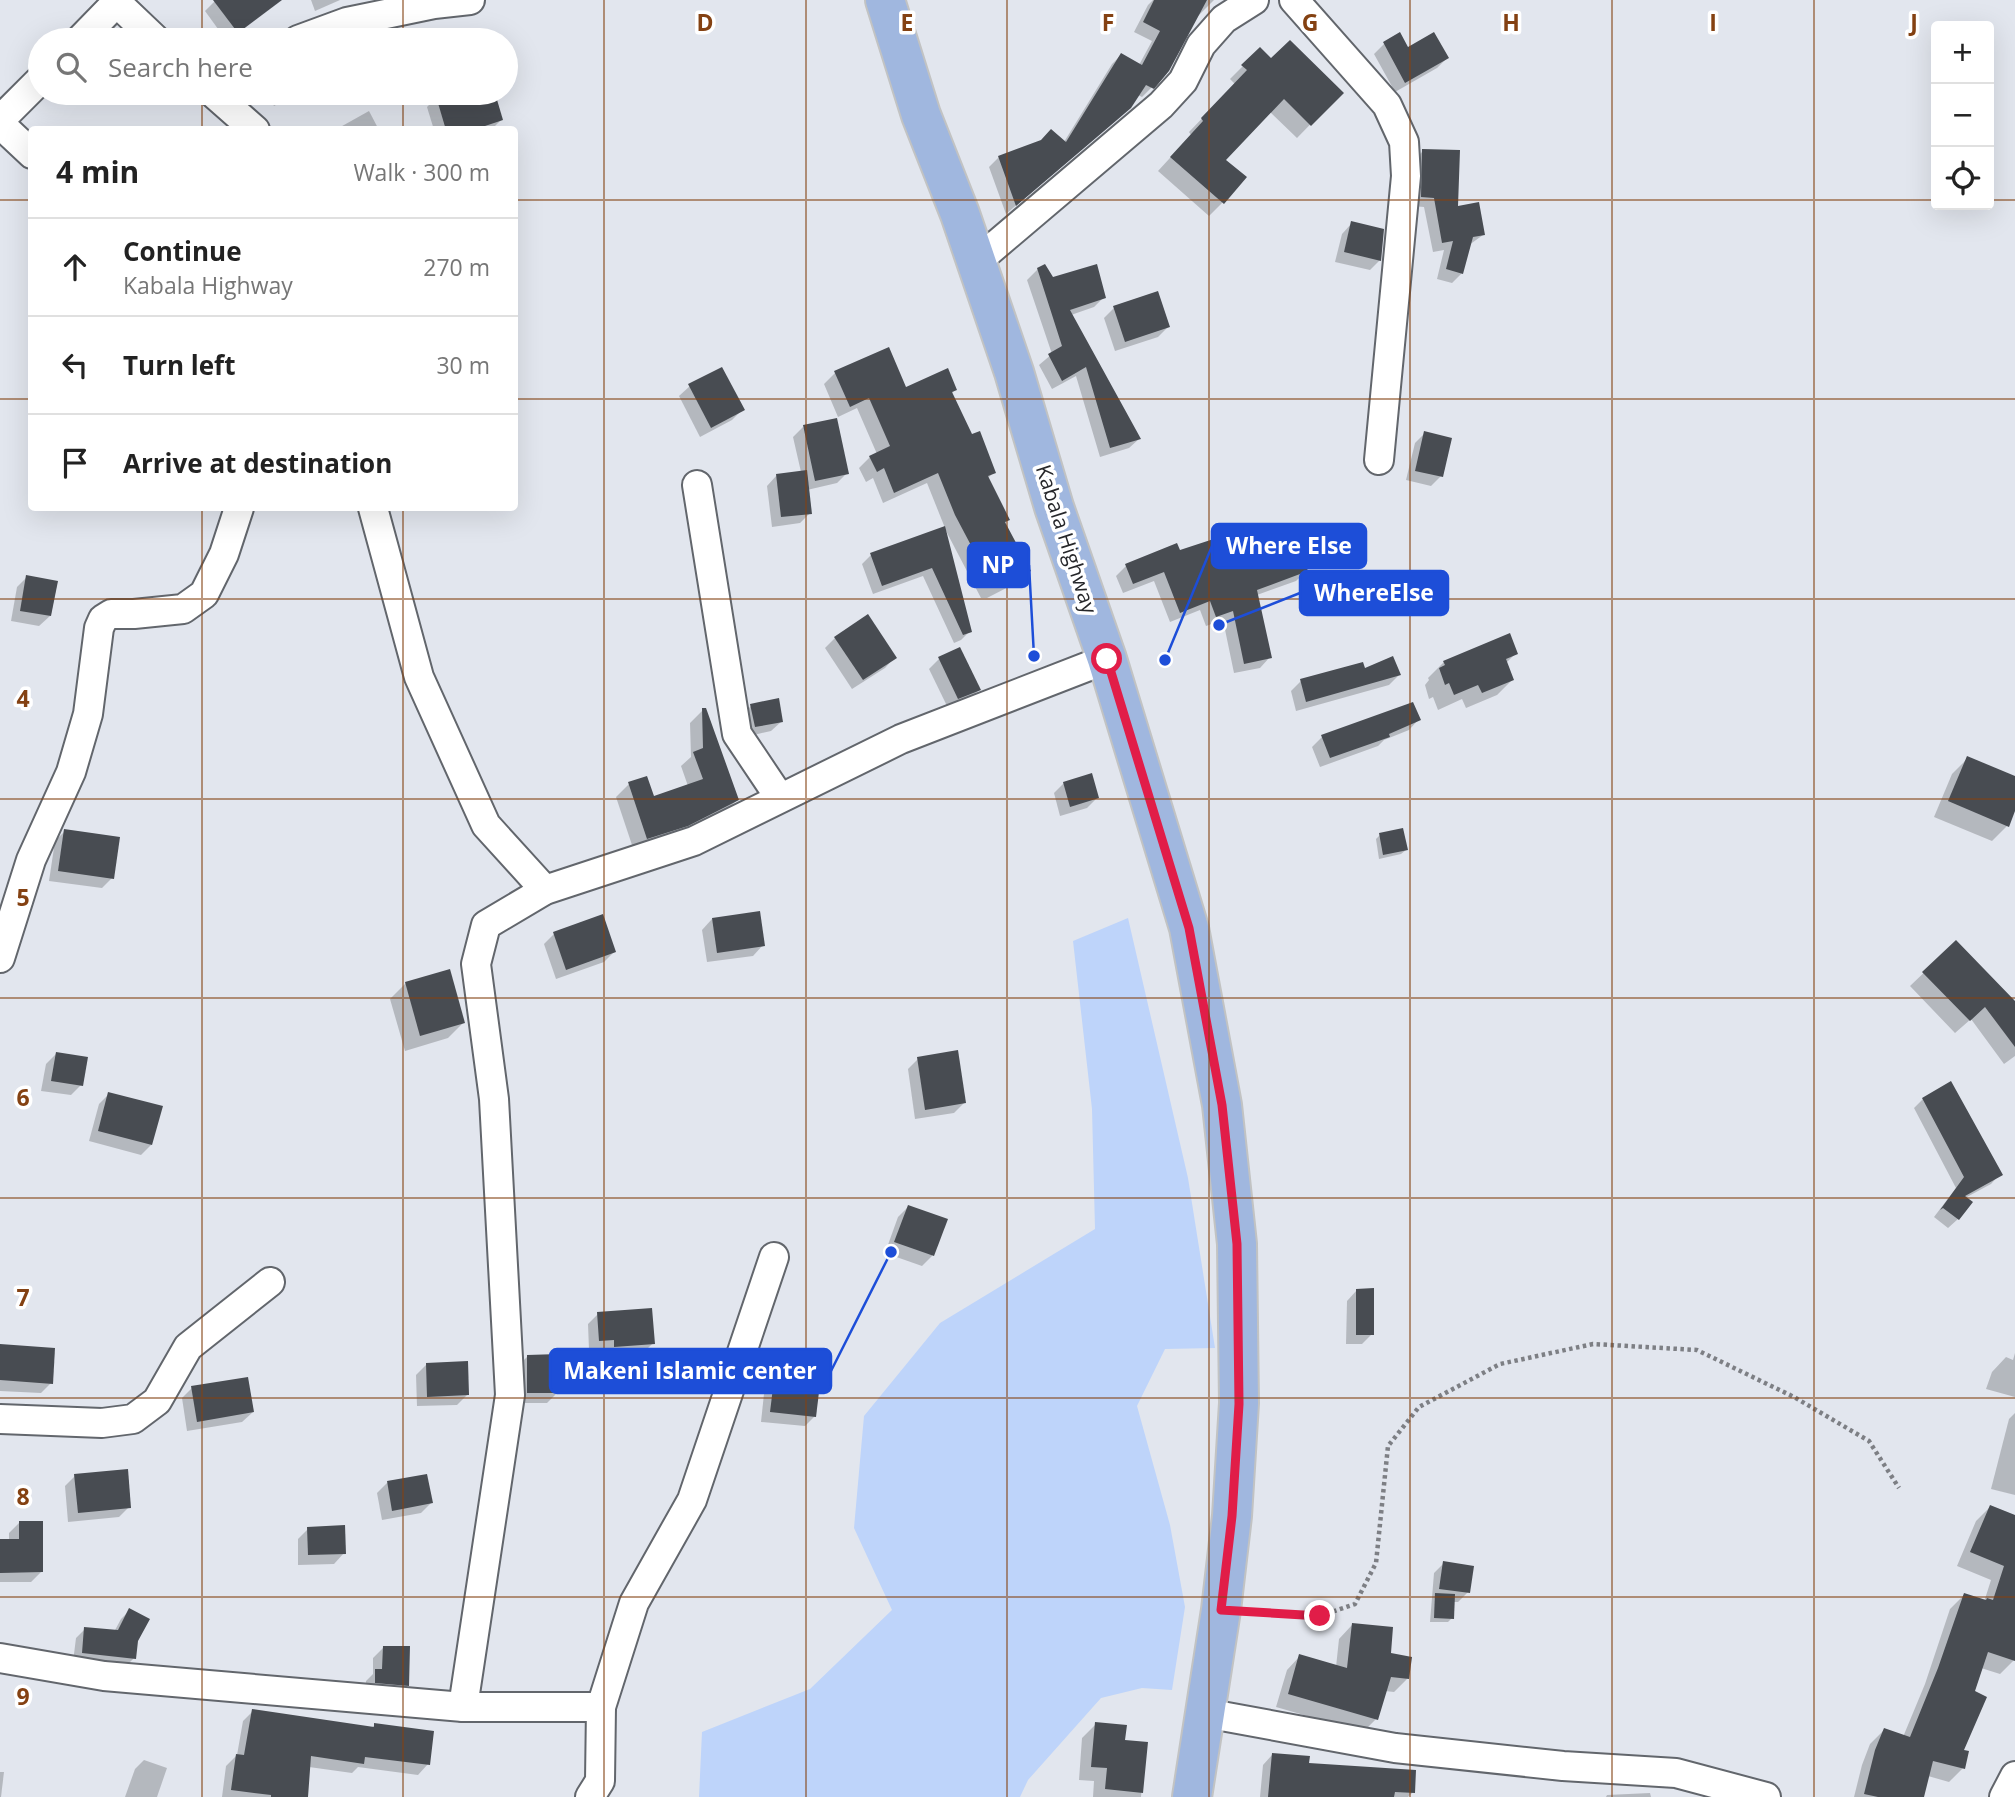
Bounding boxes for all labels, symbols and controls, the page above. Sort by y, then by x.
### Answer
text: D [696,6,714,38]
text: E [901,6,913,38]
text: F [1102,6,1114,38]
text: G [1302,6,1318,38]
text: H [1502,6,1520,38]
text: I [1709,6,1717,38]
text: J [1908,6,1918,38]
map controls [1931,21,1994,210]
button: + [1931,21,1994,84]
search box [28,28,518,105]
icon: search [52,48,90,86]
text: Search here [108,49,253,85]
button: − [1931,84,1994,147]
button: locate [1931,147,1994,210]
text: 4 min [56,151,139,192]
text: Walk · 300 m [353,156,490,188]
text: Continue [123,233,242,269]
icon: ahead [56,248,94,286]
text: 270 m [423,251,490,283]
text: Kabala Highway [123,269,293,301]
icon: left [56,346,94,384]
text: Turn left [123,347,235,383]
text: 30 m [436,349,490,381]
icon: arrive [56,444,94,482]
text: Arrive at destination [123,445,392,481]
street label: Kabala Highway [1030,461,1104,617]
callout: Where Else [1212,524,1366,568]
text: Where Else [1226,529,1352,561]
callout: NP [968,543,1029,587]
text: NP [981,548,1015,580]
callout: WhereElse [1300,571,1448,615]
text: WhereElse [1314,576,1434,608]
route start [1091,643,1122,674]
text: 4 [16,682,30,714]
text: 5 [16,881,30,913]
text: 6 [16,1081,30,1113]
text: 7 [16,1281,30,1313]
callout: Makeni Islamic center [550,1349,831,1393]
text: Makeni Islamic center [563,1354,817,1386]
text: 8 [16,1480,30,1512]
route end [1304,1600,1335,1631]
text: 9 [16,1680,30,1712]

